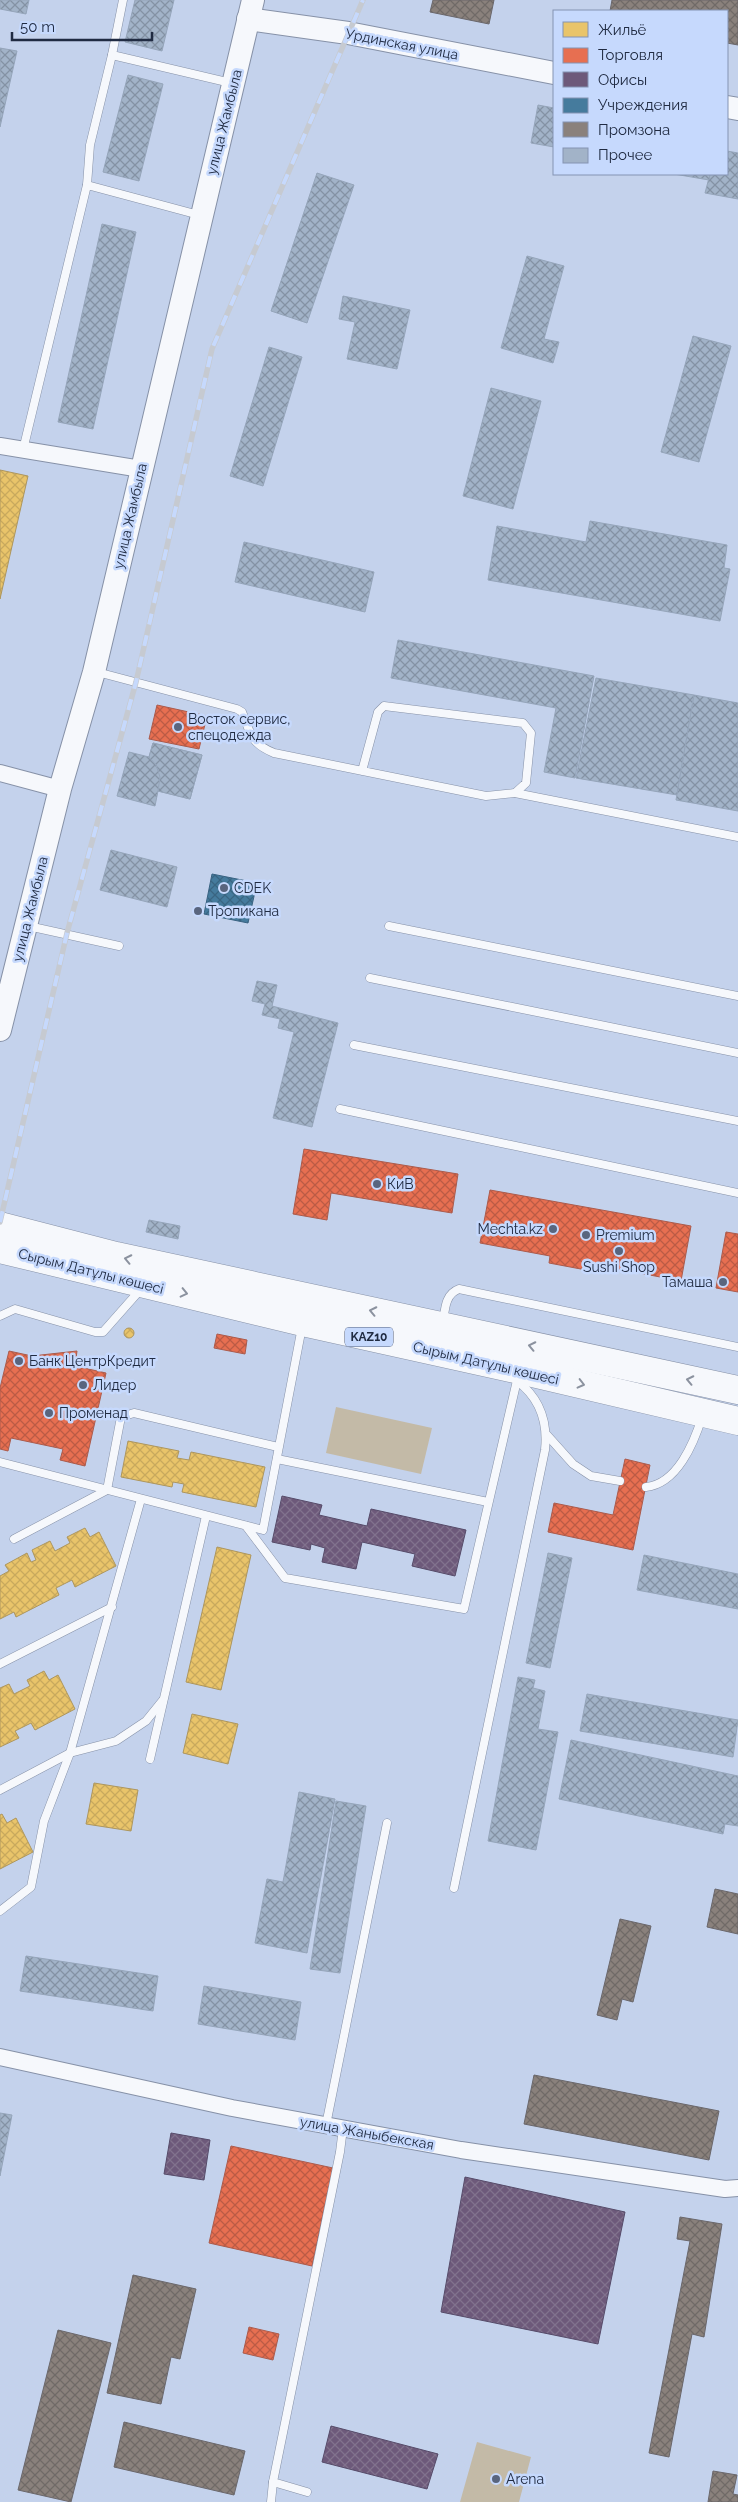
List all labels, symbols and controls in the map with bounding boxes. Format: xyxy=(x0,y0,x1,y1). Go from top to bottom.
scale bar xyxy=(12,10,152,42)
legend xyxy=(553,10,728,175)
text: 50 m xyxy=(20,18,55,36)
text: Жильё xyxy=(598,21,647,39)
street label: Урдинская улица xyxy=(344,25,460,63)
text: Торговля xyxy=(598,46,663,64)
street label: улица Жамбыла xyxy=(203,68,245,176)
text: Офисы xyxy=(598,71,647,89)
text: Учреждения xyxy=(598,96,688,114)
text: Промзона xyxy=(598,121,670,139)
text: Прочее xyxy=(598,146,652,164)
street label: улица Жамбыла xyxy=(110,462,150,570)
place label: Восток сервис, спецодежда xyxy=(188,711,290,743)
marker: Восток сервис, спецодежда xyxy=(172,721,184,733)
street label: улица Жамбыла xyxy=(9,855,51,963)
place label: CDEK xyxy=(234,880,271,896)
marker: CDEK xyxy=(218,882,230,894)
place label: Тропикана xyxy=(208,903,279,919)
marker: Тропикана xyxy=(192,905,204,917)
place label: КиВ xyxy=(387,1176,414,1192)
marker: КиВ xyxy=(371,1178,383,1190)
place label: Mechta.kz xyxy=(478,1221,543,1237)
marker: Mechta.kz xyxy=(547,1223,559,1235)
place label: Premium xyxy=(596,1227,655,1243)
marker: Premium xyxy=(580,1229,592,1241)
street label: Сырым Датұлы көшесі xyxy=(17,1245,165,1297)
marker: Sushi Shop xyxy=(613,1245,625,1257)
one-way arrow xyxy=(124,1254,133,1264)
place label: Sushi Shop xyxy=(583,1259,655,1275)
place label: Тамаша xyxy=(662,1274,713,1290)
marker: Тамаша xyxy=(717,1276,729,1288)
one-way arrow xyxy=(179,1287,188,1298)
one-way arrow xyxy=(368,1306,377,1317)
road number: KAZ10 xyxy=(345,1328,393,1346)
street label: Сырым Датұлы көшесі xyxy=(412,1338,560,1388)
one-way arrow xyxy=(527,1341,536,1351)
place label: Банк ЦентрКредит xyxy=(29,1353,156,1369)
marker: Банк ЦентрКредит xyxy=(13,1355,25,1367)
one-way arrow xyxy=(686,1375,695,1386)
place label: Лидер xyxy=(93,1377,137,1393)
one-way arrow xyxy=(576,1378,585,1389)
marker: Лидер xyxy=(77,1379,89,1391)
place label: Променад xyxy=(59,1405,128,1421)
marker: Променад xyxy=(43,1407,55,1419)
street label: улица Жаныбекская xyxy=(299,2113,435,2153)
place label: Arena xyxy=(506,2471,544,2487)
marker: Arena xyxy=(490,2473,502,2485)

